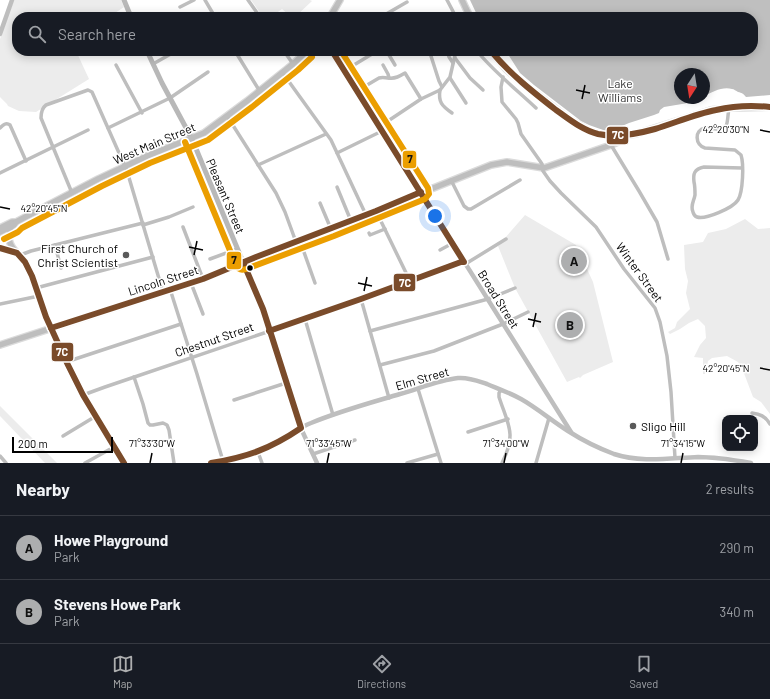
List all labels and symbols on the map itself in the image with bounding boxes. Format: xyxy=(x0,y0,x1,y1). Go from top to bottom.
north arrow xyxy=(674,68,710,104)
park label: Lake Williams xyxy=(598,76,642,104)
street label: West Main Street xyxy=(111,119,197,167)
text: 42°20'30"N xyxy=(702,123,750,135)
line badge: 7C xyxy=(606,126,629,145)
text: 7C xyxy=(612,128,624,141)
line badge: 7 xyxy=(402,150,417,169)
text: 7 xyxy=(407,152,413,165)
street label: Pleasant Street xyxy=(204,156,248,236)
text: 42°20'45"N xyxy=(21,202,67,214)
your location xyxy=(425,206,445,226)
street label: Winter Street xyxy=(614,239,666,305)
place label: First Church of Christ Scientist xyxy=(38,241,118,269)
pin: A xyxy=(561,246,587,276)
marker: First Church of Christ Scientist xyxy=(121,250,131,260)
line badge: 7 xyxy=(226,251,242,270)
text: 7 xyxy=(231,253,237,266)
street label: Lincoln Street xyxy=(126,262,200,298)
unlabelled marker xyxy=(245,263,255,273)
street label: Broad Street xyxy=(476,267,522,331)
line badge: 7C xyxy=(393,273,416,292)
text: 7C xyxy=(399,276,411,289)
pin: B xyxy=(557,310,583,340)
street label: Chestnut Street xyxy=(173,319,255,359)
line badge: 7C xyxy=(51,342,74,362)
text: 7C xyxy=(56,345,68,358)
text: 42°20'45"N xyxy=(703,362,749,374)
street label: Elm Street xyxy=(394,364,450,392)
place label: Sligo Hill xyxy=(641,419,686,433)
marker: Sligo Hill xyxy=(628,421,638,431)
scale bar xyxy=(12,435,113,454)
text: 71°33'30"W xyxy=(129,437,175,449)
text: 71°33'45"W xyxy=(306,437,352,449)
text: 71°34'00"W xyxy=(483,437,530,449)
text: 71°34'15"W xyxy=(661,437,705,449)

